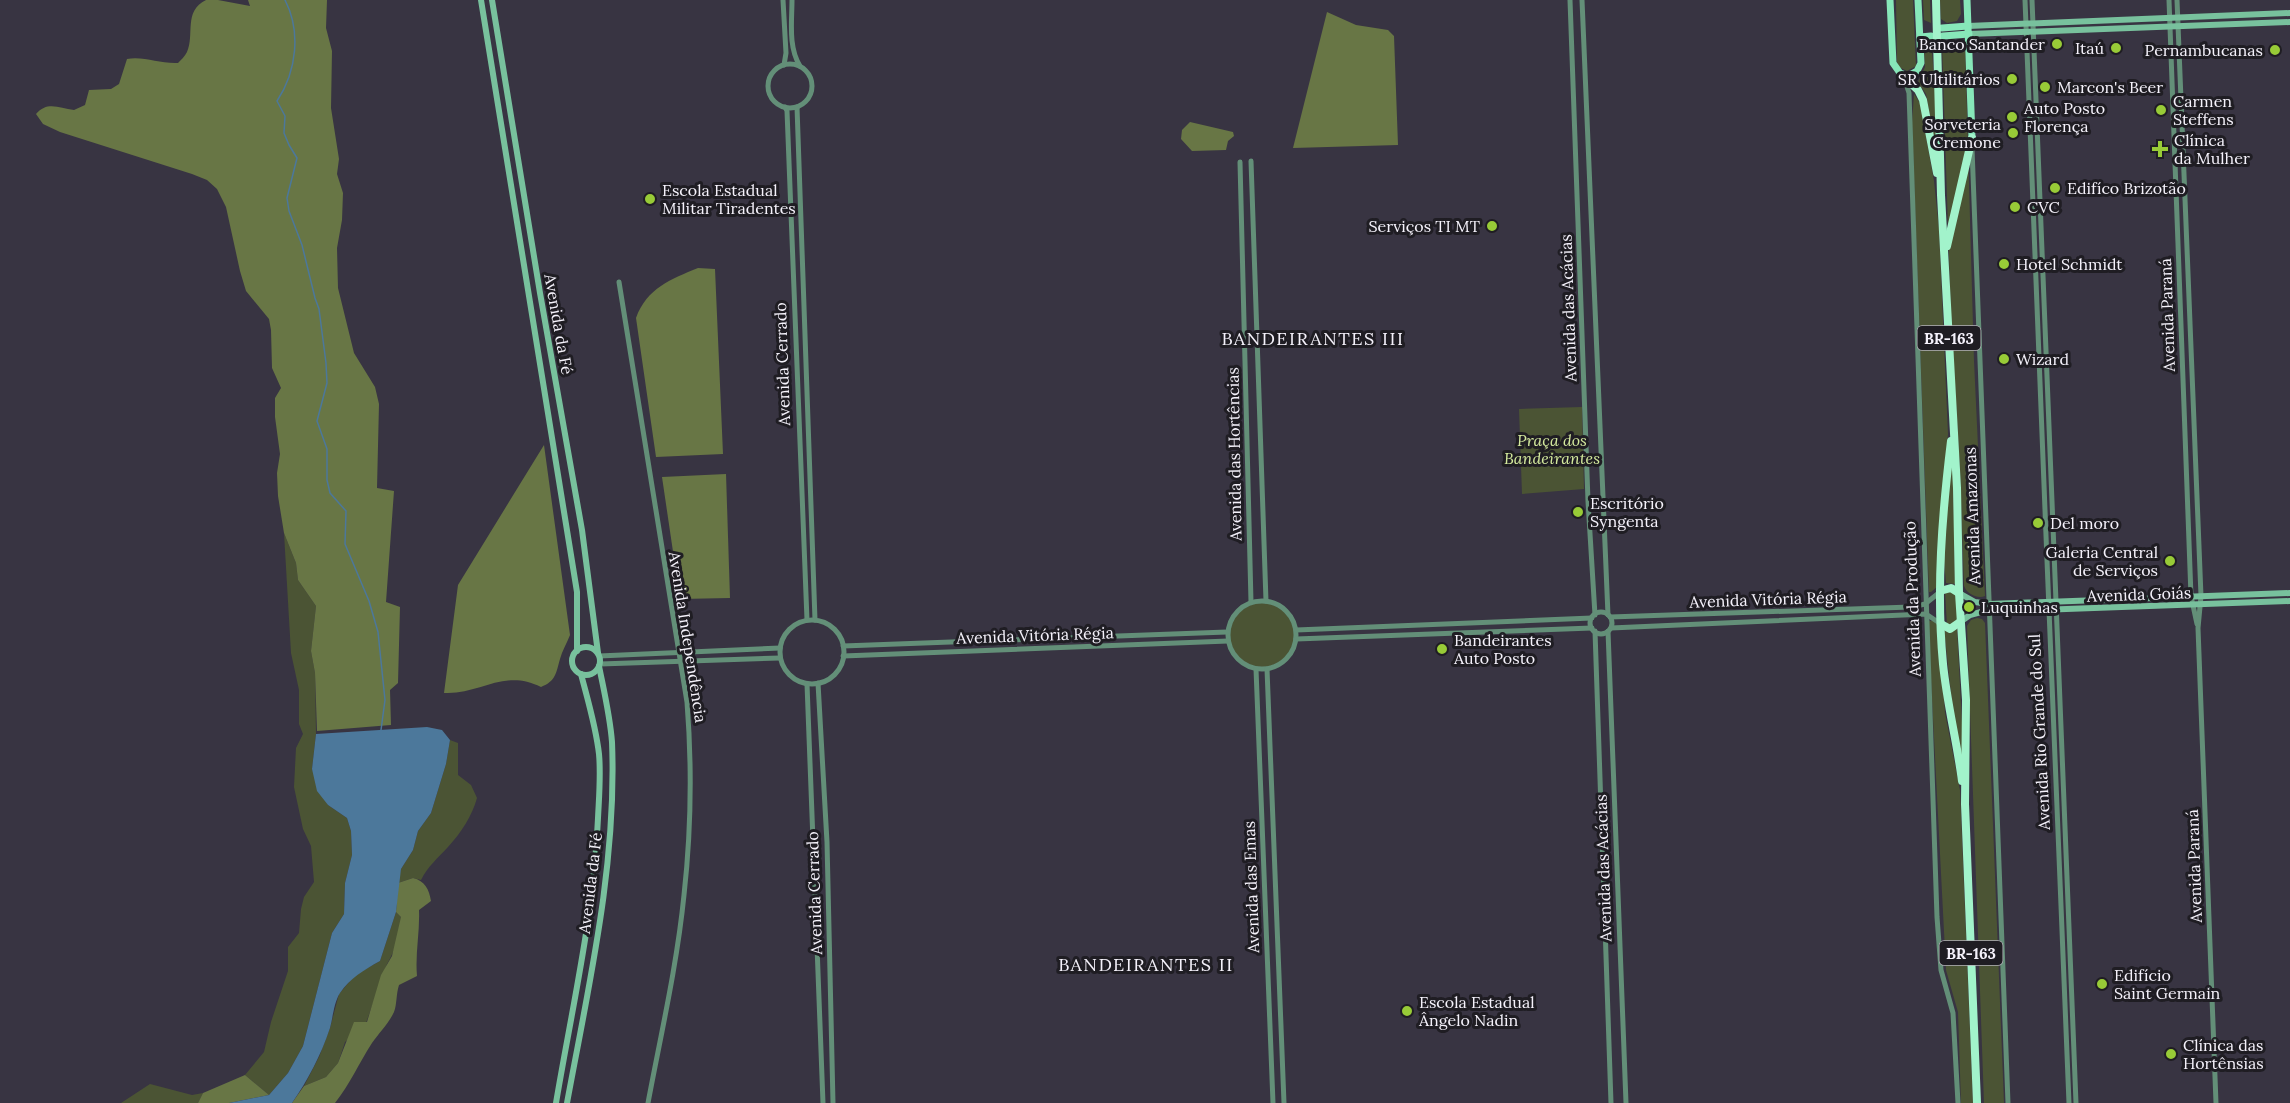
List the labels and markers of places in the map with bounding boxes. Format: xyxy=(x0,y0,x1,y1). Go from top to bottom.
place label: Banco Santander xyxy=(1919,34,2045,54)
marker: Banco Santander xyxy=(2050,37,2064,51)
place label: Itaú xyxy=(2075,38,2104,58)
place label: Pernambucanas xyxy=(2145,40,2263,60)
marker: Itaú xyxy=(2109,41,2123,55)
marker: Pernambucanas xyxy=(2268,43,2282,57)
place label: SR Ultilitários xyxy=(1898,69,2000,89)
marker: SR Ultilitários xyxy=(2005,72,2019,86)
place label: Marcon's Beer xyxy=(2057,77,2163,97)
marker: Marcon's Beer xyxy=(2038,80,2052,94)
place label: Carmen Steffens xyxy=(2173,91,2234,129)
place label: Auto Posto Florença xyxy=(2023,98,2105,136)
marker: Carmen Steffens xyxy=(2154,103,2168,117)
marker: Auto Posto Florença xyxy=(2005,110,2019,124)
place label: Sorveteria Cremone xyxy=(1924,114,2001,152)
marker: Sorveteria Cremone xyxy=(2006,126,2020,140)
place label: Clínica da Mulher xyxy=(2174,130,2250,168)
marker: Clínica da Mulher xyxy=(2151,140,2169,158)
place label: Edifíco Brizotão xyxy=(2067,178,2186,198)
place label: Escola Estadual Militar Tiradentes xyxy=(662,180,796,218)
marker: Edifíco Brizotão xyxy=(2048,181,2062,195)
marker: Escola Estadual Militar Tiradentes xyxy=(643,192,657,206)
place label: CVC xyxy=(2027,197,2060,217)
marker: CVC xyxy=(2008,200,2022,214)
place label: Serviços TI MT xyxy=(1368,216,1480,236)
marker: Serviços TI MT xyxy=(1485,219,1499,233)
place label: Hotel Schmidt xyxy=(2016,254,2123,274)
marker: Hotel Schmidt xyxy=(1997,257,2011,271)
place label: Wizard xyxy=(2016,349,2069,369)
marker: Wizard xyxy=(1997,352,2011,366)
place label: Escritório Syngenta xyxy=(1590,493,1664,531)
marker: Escritório Syngenta xyxy=(1571,505,1585,519)
place label: Del moro xyxy=(2050,513,2119,533)
marker: Del moro xyxy=(2031,516,2045,530)
place label: Galeria Central de Serviços xyxy=(2046,542,2158,580)
marker: Galeria Central de Serviços xyxy=(2163,554,2177,568)
place label: Luquinhas xyxy=(1981,597,2058,617)
marker: Luquinhas xyxy=(1962,600,1976,614)
place label: Bandeirantes Auto Posto xyxy=(1453,630,1552,668)
marker: Bandeirantes Auto Posto xyxy=(1435,642,1449,656)
place label: Edifício Saint Germain xyxy=(2114,965,2221,1003)
marker: Edifício Saint Germain xyxy=(2095,977,2109,991)
place label: Escola Estadual Ângelo Nadin xyxy=(1418,992,1535,1030)
marker: Escola Estadual Ângelo Nadin xyxy=(1400,1004,1414,1018)
place label: Clínica das Hortênsias xyxy=(2183,1035,2264,1073)
marker: Clínica das Hortênsias xyxy=(2164,1047,2178,1061)

